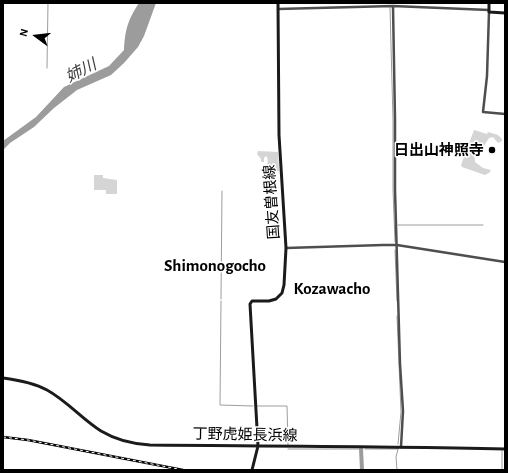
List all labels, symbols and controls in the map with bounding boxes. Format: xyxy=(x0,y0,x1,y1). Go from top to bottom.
north arrow xyxy=(16,16,56,56)
text: N xyxy=(18,28,30,38)
water label: 姉川 xyxy=(62,55,100,87)
place label: 日出山神照寺 xyxy=(394,141,484,159)
marker: 日出山神照寺 xyxy=(487,145,497,155)
street label: 国友曽根線 xyxy=(260,164,284,240)
district label: Shimonogocho xyxy=(164,256,266,276)
district label: Kozawacho xyxy=(294,279,370,299)
street label: 丁野虎姫長浜線 xyxy=(192,425,298,445)

